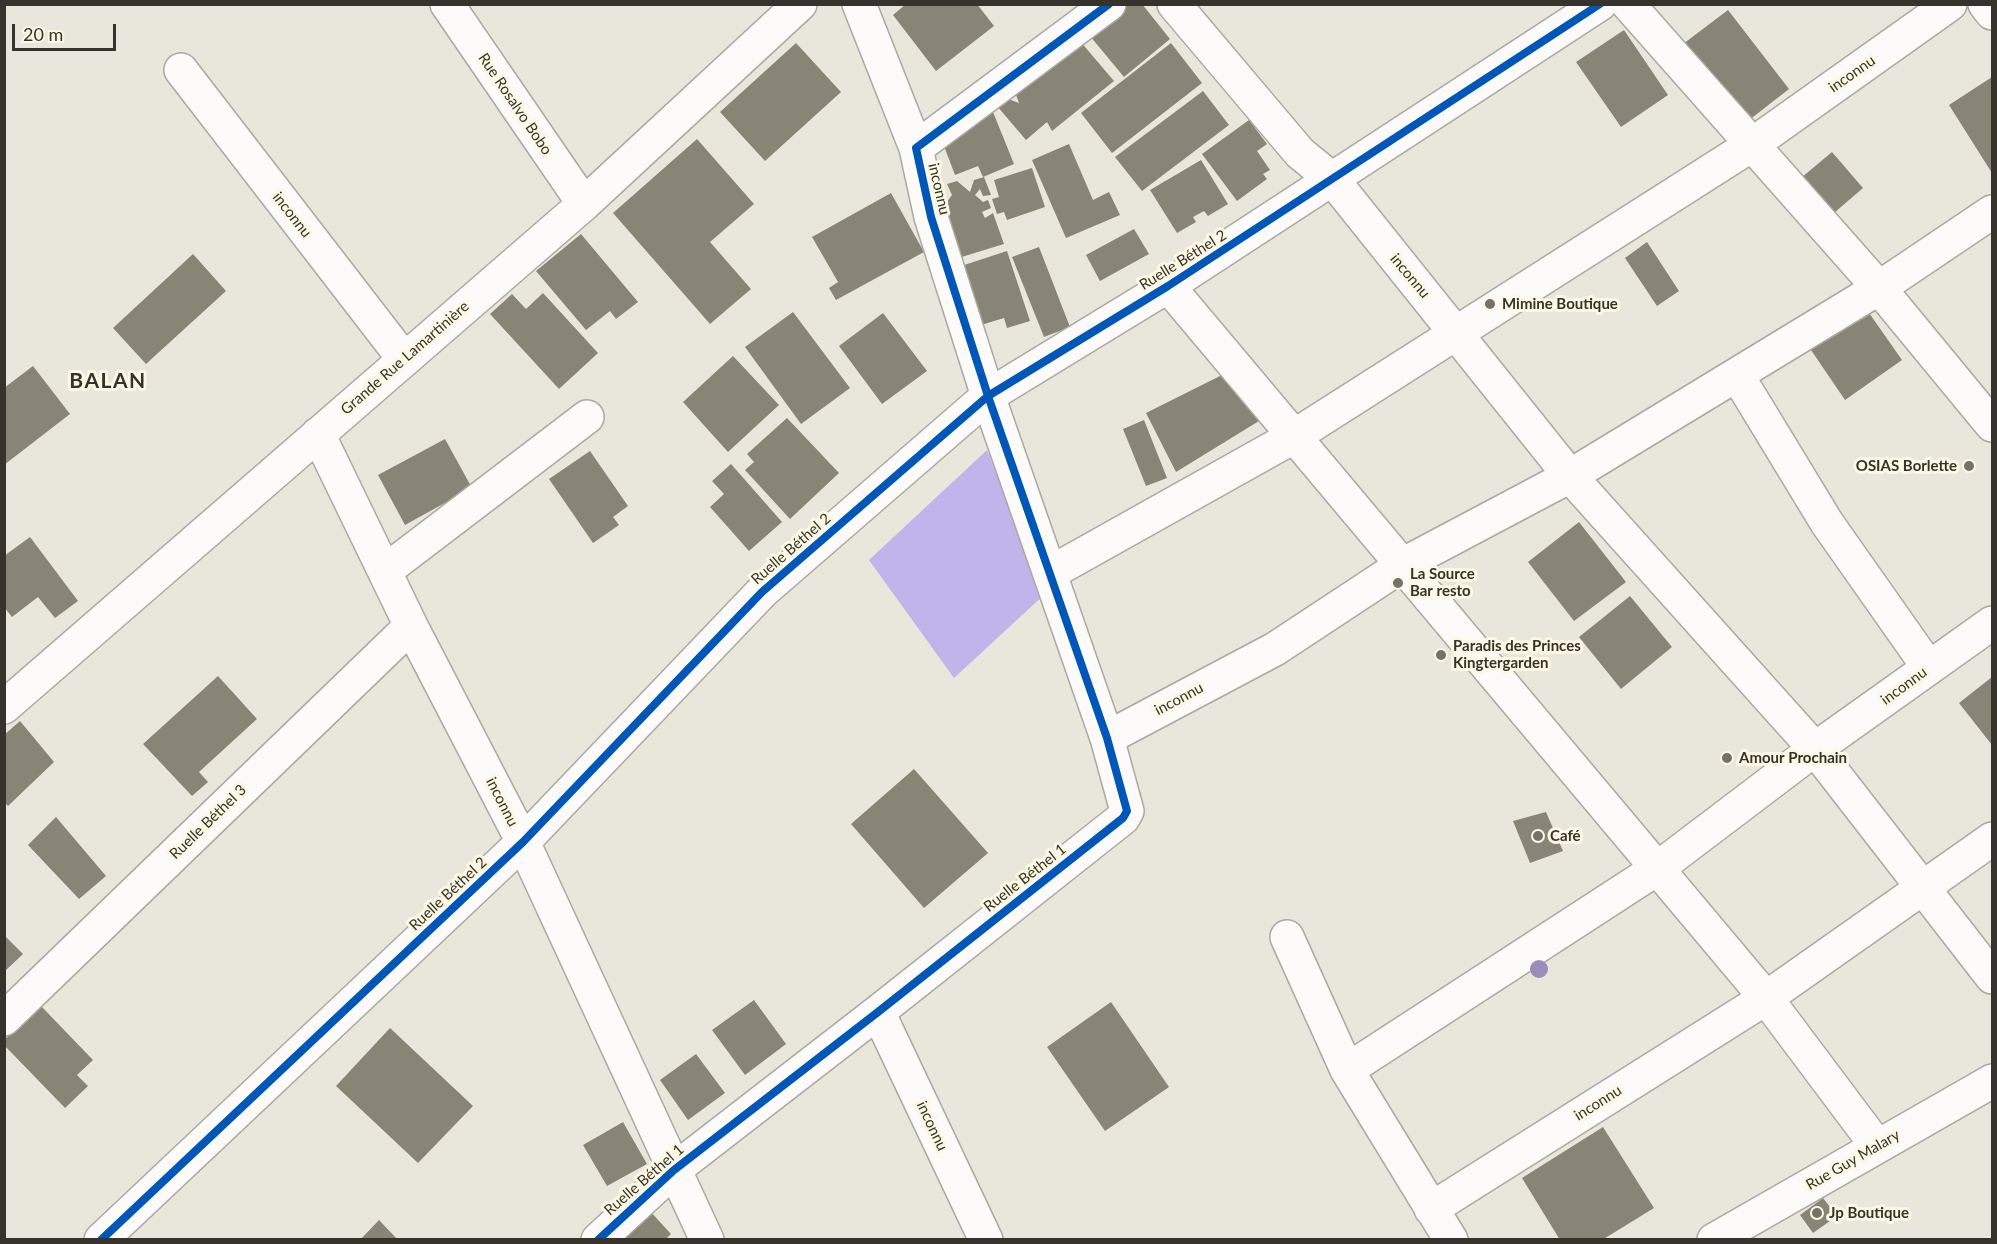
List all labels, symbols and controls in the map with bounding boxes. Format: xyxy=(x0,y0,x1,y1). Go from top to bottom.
scale bar xyxy=(15,12,118,50)
text: 20 m xyxy=(23,23,63,45)
street label: Rue Rosalvo Bobo xyxy=(474,50,556,158)
street label: inconnu xyxy=(1825,52,1879,96)
street label: inconnu xyxy=(924,161,954,217)
street label: inconnu xyxy=(269,189,315,241)
street label: Ruelle Béthel 2 xyxy=(1136,226,1230,294)
street label: inconnu xyxy=(1386,250,1434,302)
place label: Mimine Boutique xyxy=(1502,295,1618,313)
street label: Grande Rue Lamartinière xyxy=(337,297,473,419)
marker: Mimine Boutique xyxy=(1483,297,1497,311)
district label: BALAN xyxy=(69,368,147,394)
place label: OSIAS Borlette xyxy=(1856,457,1957,475)
marker: OSIAS Borlette xyxy=(1962,459,1976,473)
street label: Ruelle Béthel 2 xyxy=(748,510,834,588)
place label: La Source Bar resto xyxy=(1410,565,1475,600)
marker: La Source Bar resto xyxy=(1391,576,1405,590)
place label: Paradis des Princes Kingtergarden xyxy=(1453,637,1581,672)
marker: Paradis des Princes Kingtergarden xyxy=(1434,648,1448,662)
street label: inconnu xyxy=(1877,663,1931,709)
street label: inconnu xyxy=(1152,679,1206,719)
place label: Amour Prochain xyxy=(1739,749,1847,767)
marker: Amour Prochain xyxy=(1720,751,1734,765)
street label: inconnu xyxy=(482,774,522,830)
street label: Ruelle Béthel 3 xyxy=(166,781,250,863)
place label: Café xyxy=(1550,827,1581,845)
marker: Café xyxy=(1531,829,1545,843)
street label: Ruelle Béthel 1 xyxy=(980,840,1070,916)
street label: Ruelle Béthel 2 xyxy=(406,854,490,934)
street label: inconnu xyxy=(1571,1081,1625,1125)
street label: inconnu xyxy=(913,1098,951,1154)
street label: Rue Guy Malary xyxy=(1803,1126,1903,1194)
street label: Ruelle Béthel 1 xyxy=(601,1141,687,1219)
place label: Jp Boutique xyxy=(1829,1204,1909,1222)
marker: Jp Boutique xyxy=(1810,1206,1824,1220)

